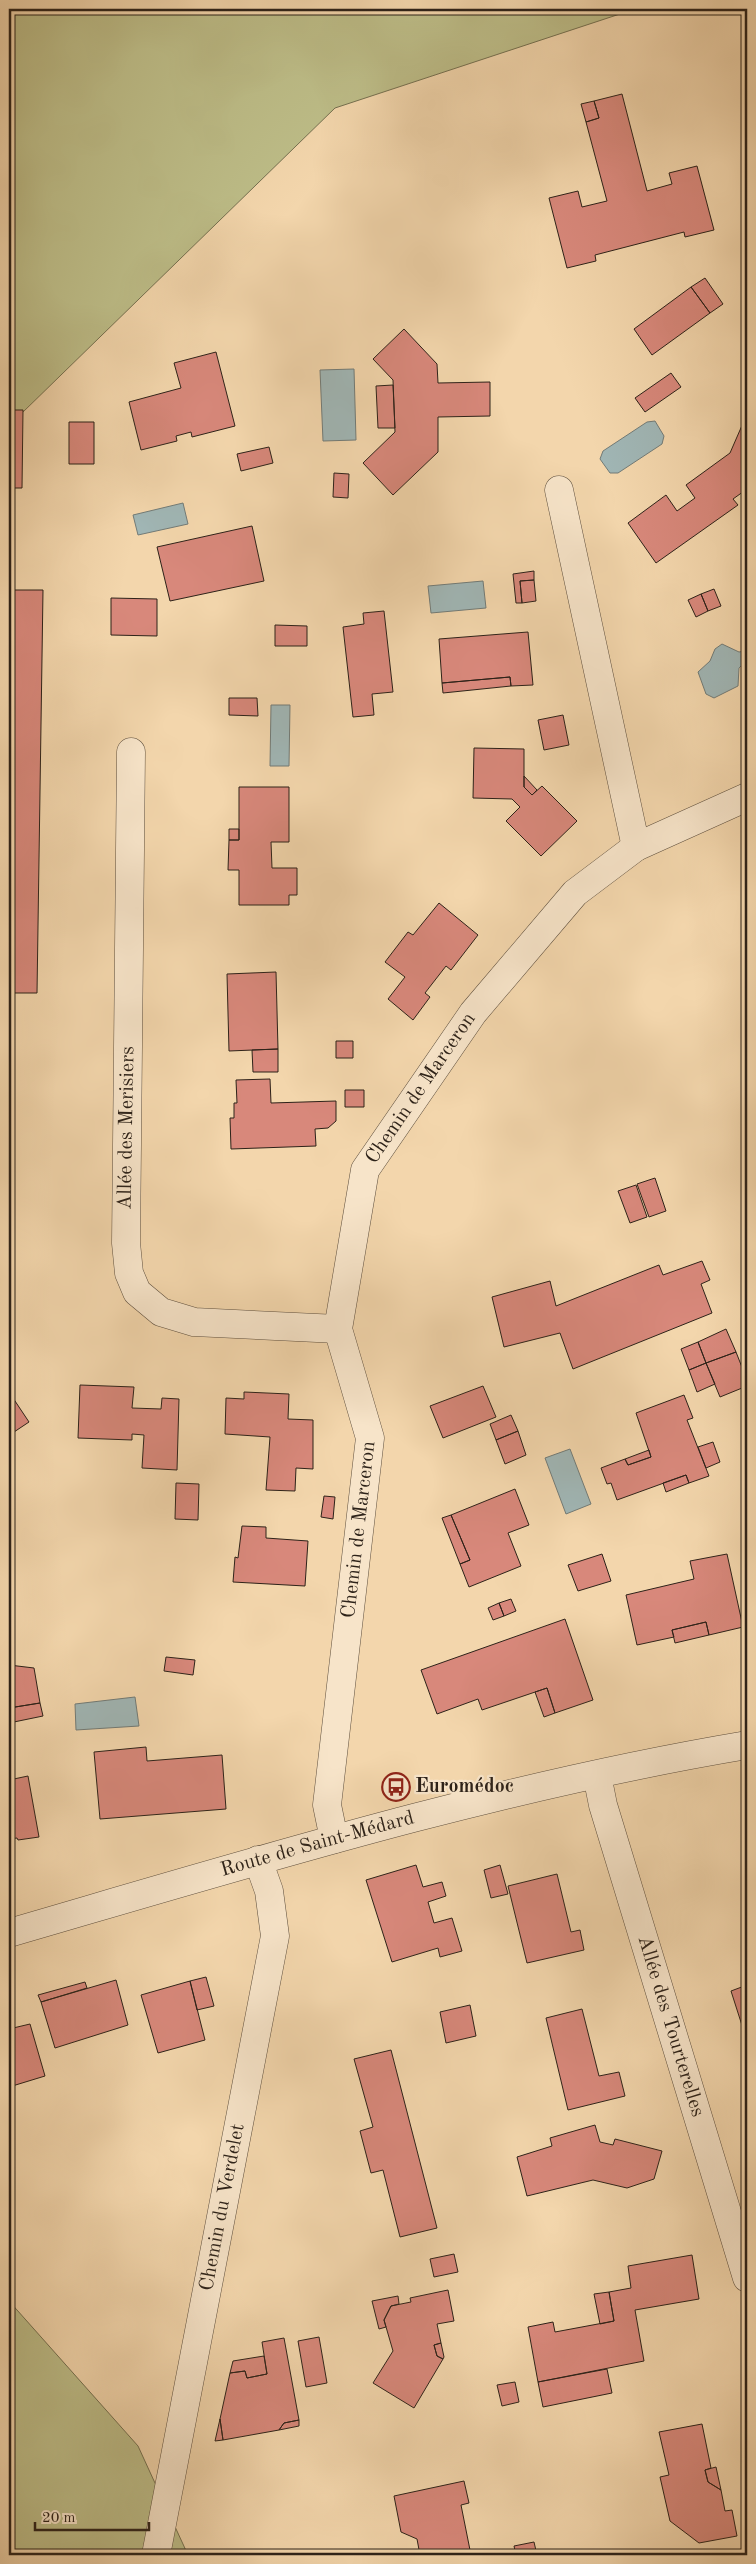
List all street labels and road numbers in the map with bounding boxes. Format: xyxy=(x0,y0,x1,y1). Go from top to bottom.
street label: Chemin de Marceron xyxy=(362,1009,480,1168)
street label: Allée des Merisiers xyxy=(116,1046,138,1210)
street label: Chemin de Marceron xyxy=(339,1440,380,1619)
street label: Route de Saint-Médard xyxy=(218,1808,416,1881)
street label: Allée des Tourterelles xyxy=(633,1933,707,2119)
street label: Chemin du Verdelet xyxy=(197,2122,249,2293)

